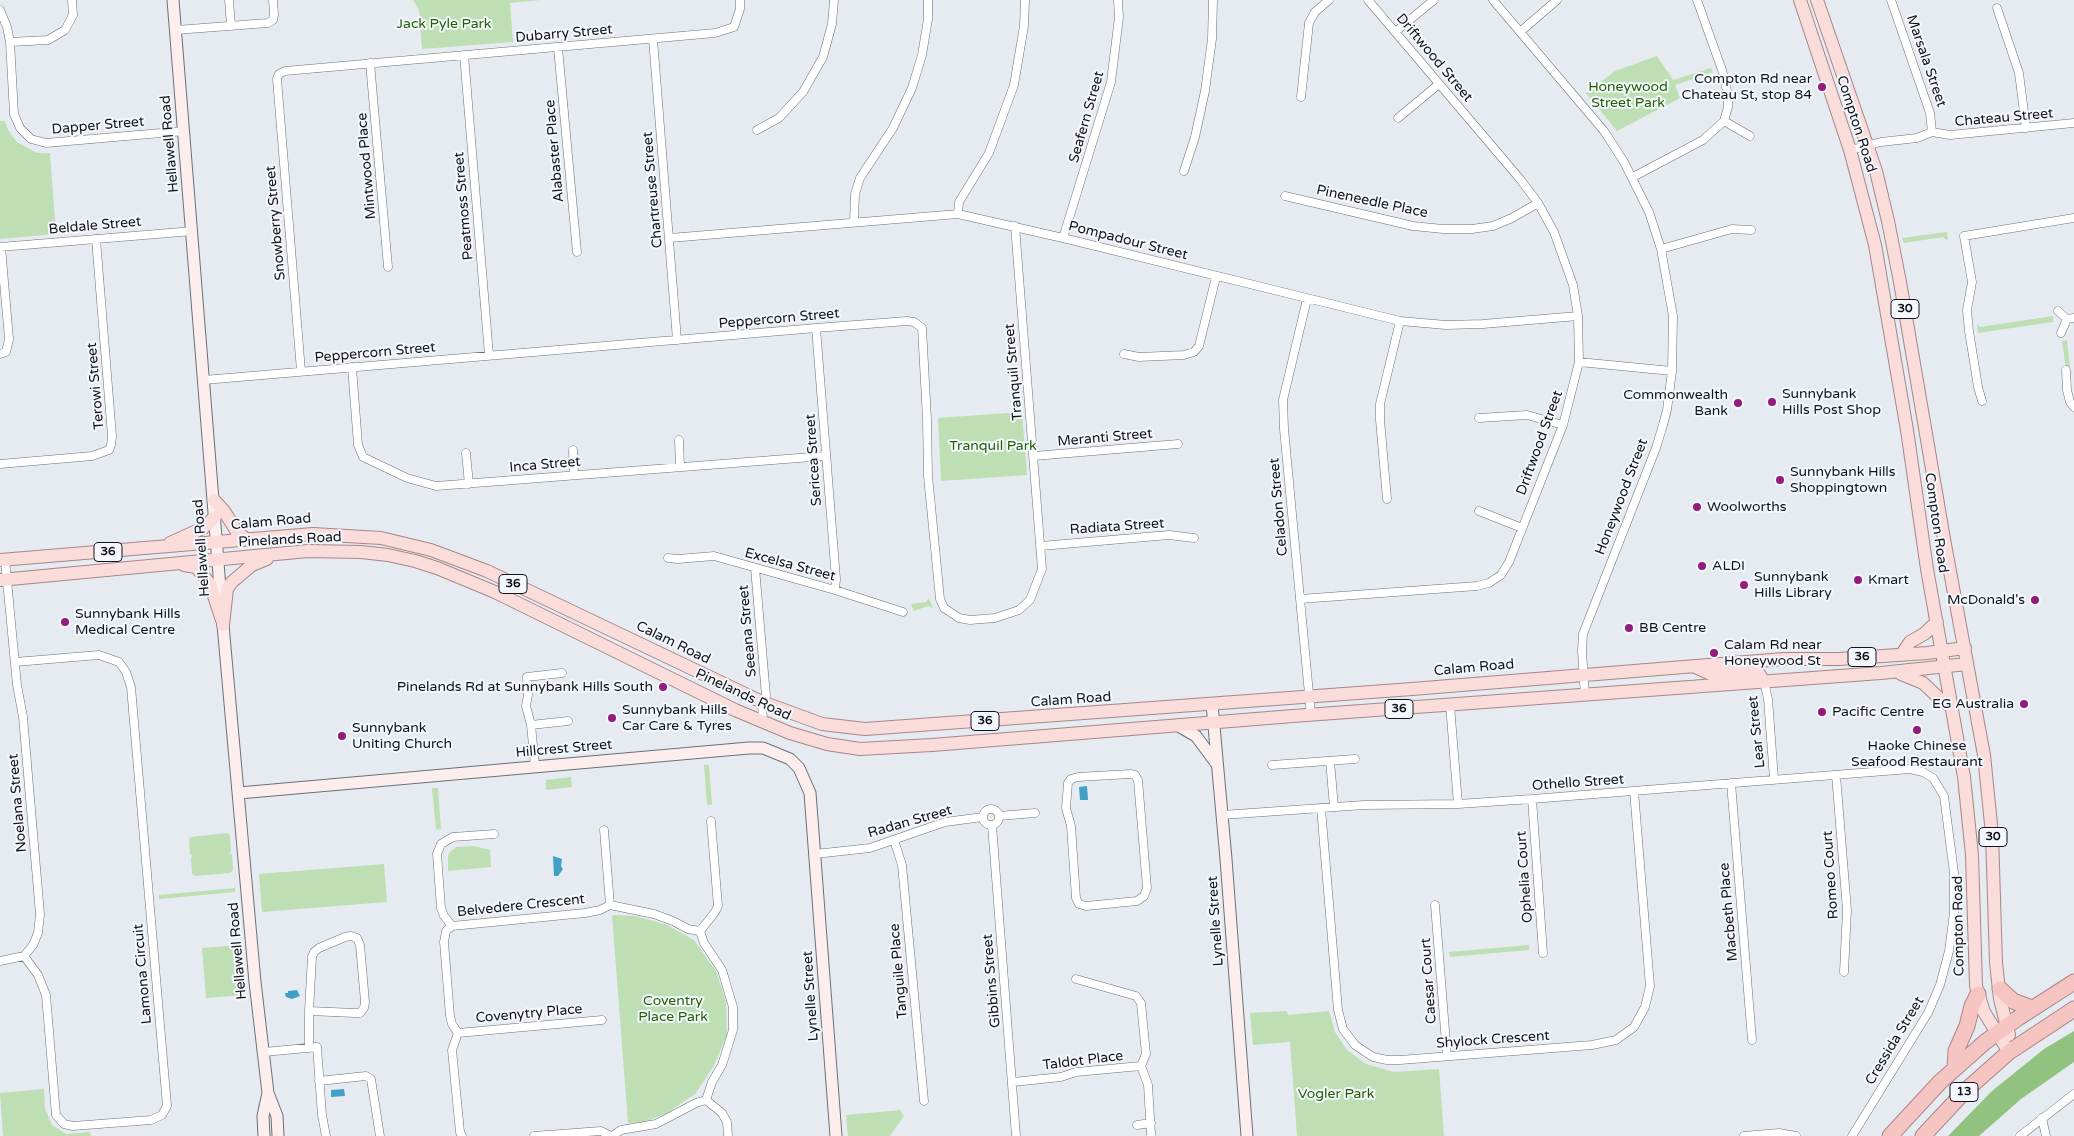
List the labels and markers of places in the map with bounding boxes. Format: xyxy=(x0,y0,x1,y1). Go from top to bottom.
place label: Compton Rd near Chateau St, stop 84 xyxy=(1681,71,1812,104)
marker: Compton Rd near Chateau St, stop 84 xyxy=(1816,81,1828,93)
place label: Sunnybank Hills Post Shop xyxy=(1782,386,1881,418)
place label: Commonwealth Bank xyxy=(1623,387,1728,420)
marker: Sunnybank Hills Post Shop xyxy=(1766,396,1778,408)
marker: Commonwealth Bank xyxy=(1732,397,1744,409)
place label: Sunnybank Hills Shoppingtown xyxy=(1790,464,1896,497)
marker: Sunnybank Hills Shoppingtown xyxy=(1774,474,1786,486)
place label: Woolworths xyxy=(1707,499,1786,515)
marker: Woolworths xyxy=(1691,501,1703,513)
place label: ALDI xyxy=(1712,558,1745,574)
marker: ALDI xyxy=(1696,560,1708,572)
place label: Sunnybank Hills Library xyxy=(1754,569,1832,602)
place label: Kmart xyxy=(1868,572,1909,588)
marker: Kmart xyxy=(1852,574,1864,586)
marker: Sunnybank Hills Library xyxy=(1738,579,1750,591)
place label: McDonald's xyxy=(1947,592,2025,608)
marker: McDonald's xyxy=(2029,594,2041,606)
place label: Sunnybank Hills Medical Centre xyxy=(75,606,181,638)
marker: Sunnybank Hills Medical Centre xyxy=(59,616,71,628)
place label: BB Centre xyxy=(1639,620,1706,636)
marker: BB Centre xyxy=(1623,622,1635,634)
place label: Calam Rd near Honeywood St xyxy=(1724,637,1822,670)
marker: Calam Rd near Honeywood St xyxy=(1708,647,1720,659)
place label: Pinelands Rd at Sunnybank Hills South xyxy=(397,679,653,695)
marker: Pinelands Rd at Sunnybank Hills South xyxy=(657,681,669,693)
place label: EG Australia xyxy=(1932,696,2014,712)
marker: EG Australia xyxy=(2018,698,2030,710)
place label: Sunnybank Hills Car Care & Tyres xyxy=(622,702,732,734)
place label: Pacific Centre xyxy=(1832,704,1924,720)
marker: Pacific Centre xyxy=(1816,706,1828,718)
marker: Sunnybank Hills Car Care & Tyres xyxy=(606,712,618,724)
place label: Sunnybank Uniting Church xyxy=(352,720,452,752)
marker: Haoke Chinese Seafood Restaurant xyxy=(1911,724,1923,736)
marker: Sunnybank Uniting Church xyxy=(336,730,348,742)
place label: Haoke Chinese Seafood Restaurant xyxy=(1851,738,1983,770)

